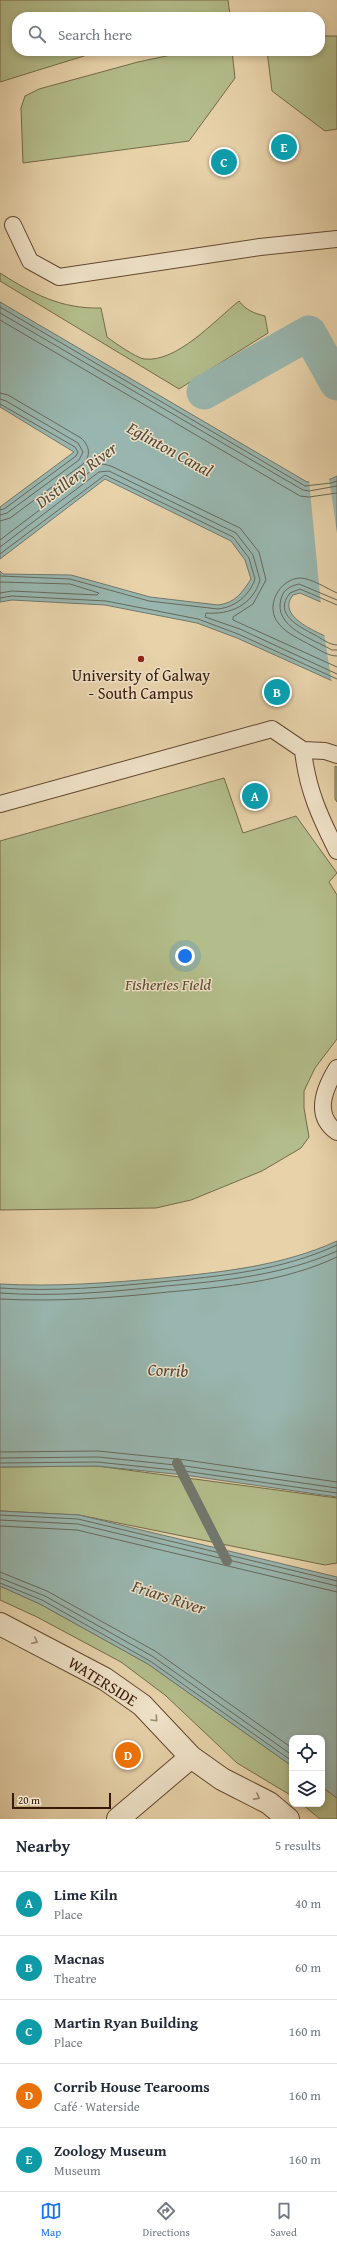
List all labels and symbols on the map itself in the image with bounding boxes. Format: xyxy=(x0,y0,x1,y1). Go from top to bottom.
pin: E xyxy=(271,132,297,162)
pin: C xyxy=(211,147,237,177)
water label: Eglinton Canal xyxy=(122,414,218,482)
water label: Distillery River xyxy=(29,435,122,514)
marker: University of Galway - South Campus xyxy=(136,654,146,664)
place label: University of Galway - South Campus xyxy=(72,663,210,705)
pin: B xyxy=(264,677,290,707)
pin: A xyxy=(242,781,268,811)
your location xyxy=(175,946,195,966)
park label: Fisheries Field xyxy=(124,972,211,996)
water label: Corrib xyxy=(147,1356,189,1383)
water label: Friars River xyxy=(128,1573,210,1620)
one-way arrow xyxy=(31,1637,38,1644)
street label: WATERSIDE xyxy=(64,1650,142,1712)
one-way arrow xyxy=(151,1714,158,1722)
pin: D xyxy=(115,1740,141,1770)
scale bar xyxy=(12,1791,111,1810)
one-way arrow xyxy=(253,1793,261,1800)

